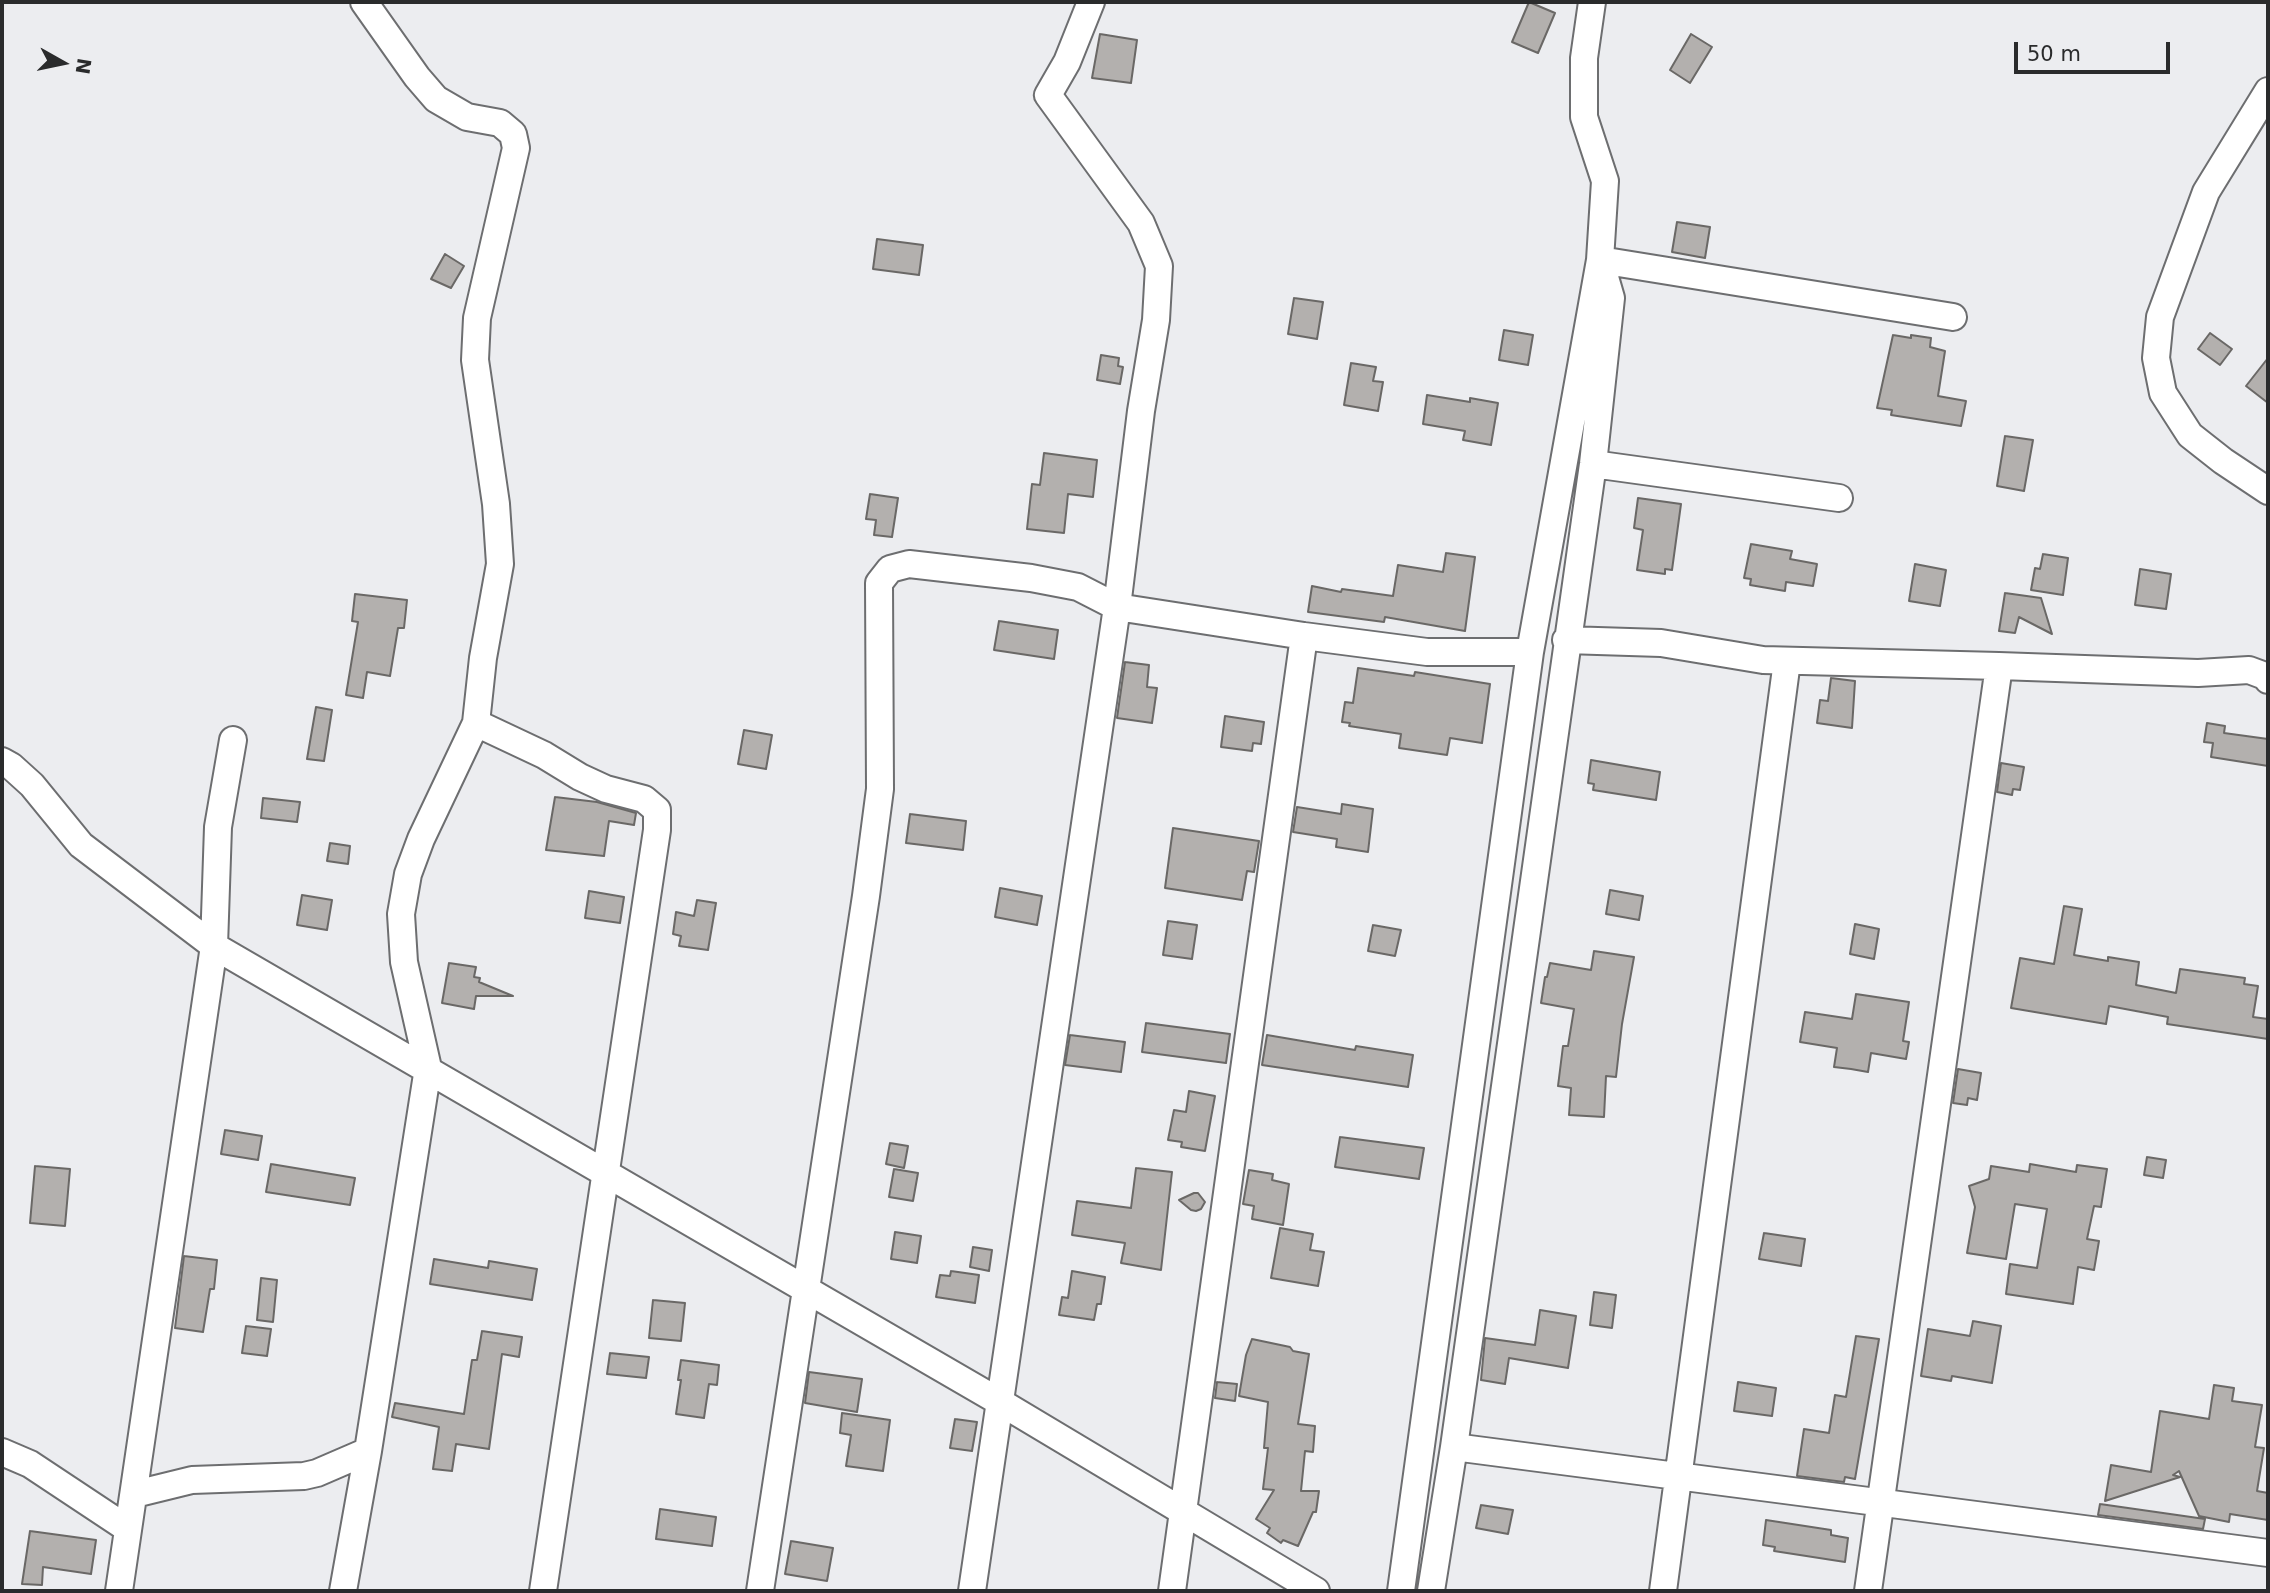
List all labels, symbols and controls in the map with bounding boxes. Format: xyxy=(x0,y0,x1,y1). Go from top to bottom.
north arrow xyxy=(28,28,98,98)
scale bar xyxy=(2018,28,2174,72)
text: 50 m xyxy=(2027,42,2081,66)
text: N xyxy=(72,57,96,76)

